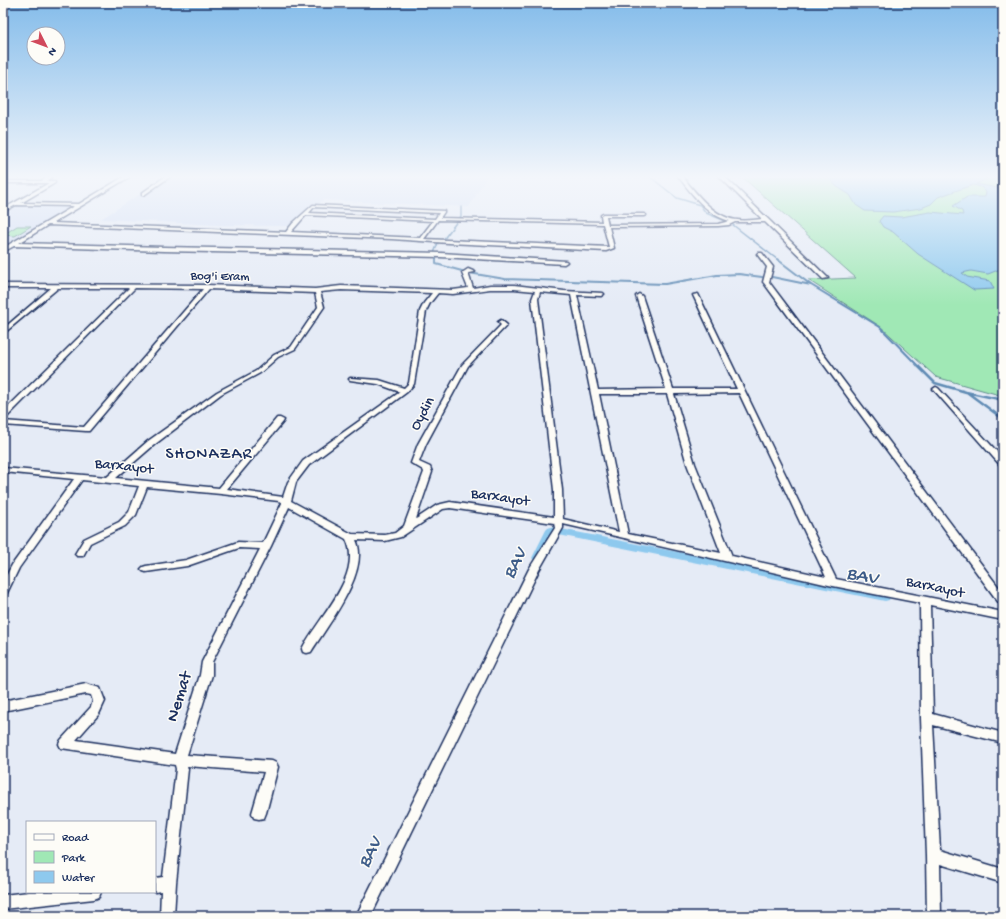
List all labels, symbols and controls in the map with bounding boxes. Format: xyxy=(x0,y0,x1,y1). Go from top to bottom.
north arrow xyxy=(26,26,66,66)
text: N xyxy=(45,45,59,58)
street label: Bog'i Eram xyxy=(189,269,250,285)
street label: Oydin xyxy=(407,394,439,434)
district label: SHONAZAR xyxy=(166,445,253,465)
street label: Barxayot xyxy=(93,455,156,479)
street label: Barxayot xyxy=(469,485,532,511)
water label: BAV xyxy=(499,543,534,583)
water label: BAV xyxy=(844,563,881,592)
street label: Barxayot xyxy=(903,573,967,603)
street label: Nemat xyxy=(162,668,198,725)
legend xyxy=(26,821,156,893)
text: Road xyxy=(62,832,89,846)
water label: BAV xyxy=(354,832,389,872)
text: Park xyxy=(61,852,87,866)
text: Water xyxy=(62,872,96,886)

